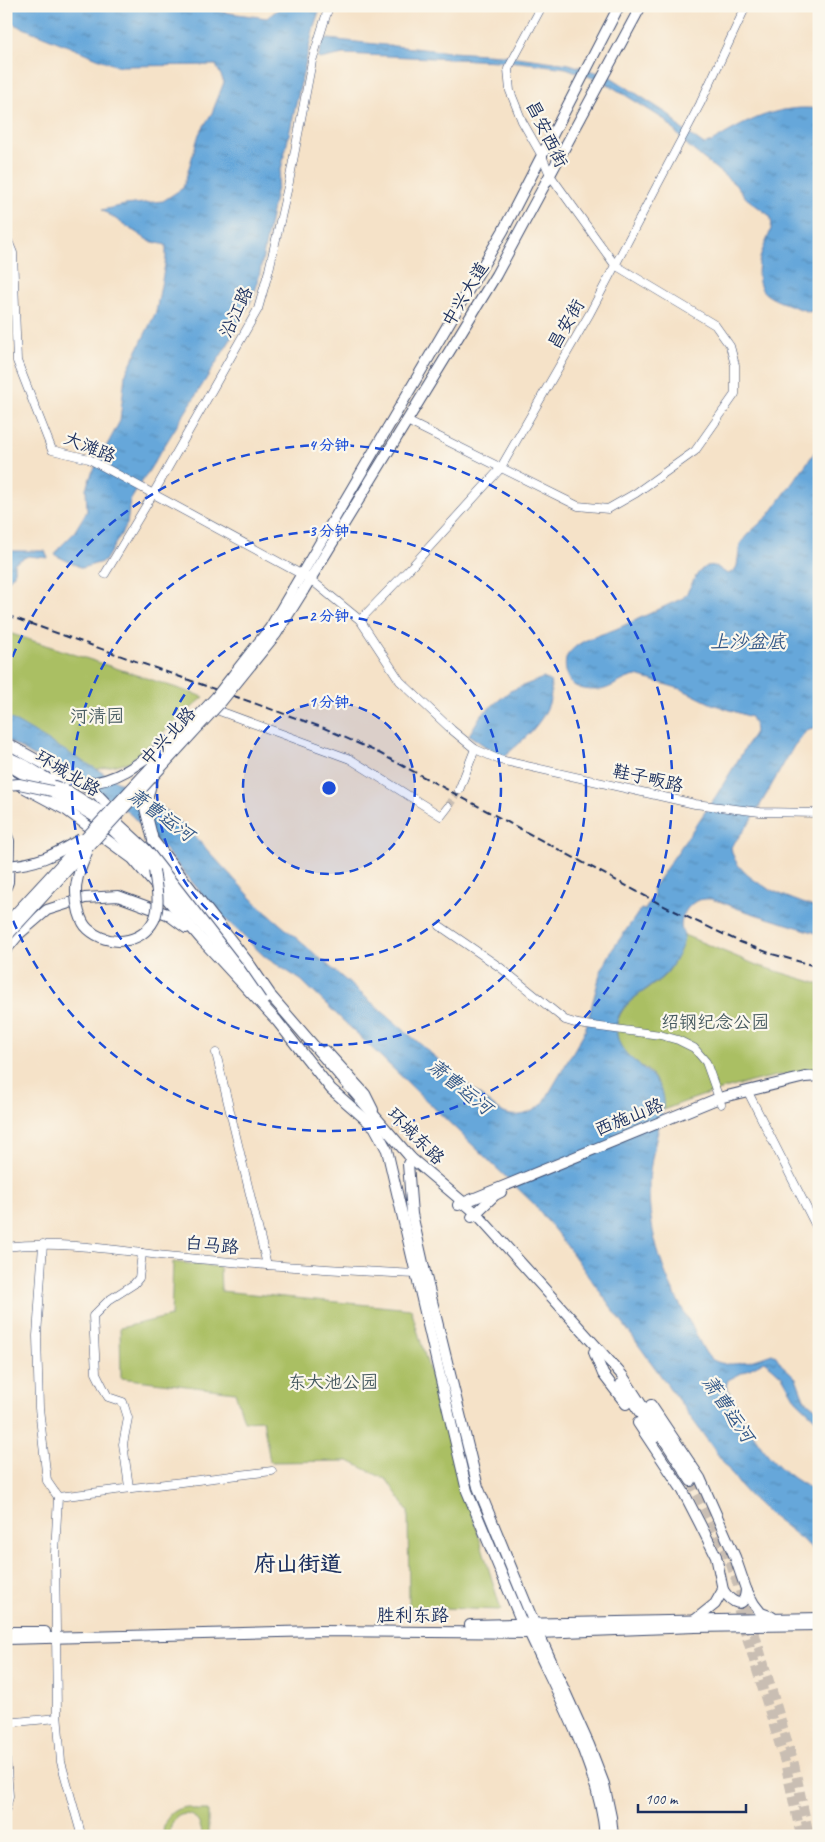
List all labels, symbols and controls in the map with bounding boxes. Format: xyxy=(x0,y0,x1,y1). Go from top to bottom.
street label: 昌安西街 xyxy=(521,97,573,171)
street label: 中兴大道 xyxy=(437,257,493,331)
street label: 沿江路 xyxy=(215,283,257,341)
street label: 昌安街 xyxy=(543,295,589,353)
street label: 大滩路 xyxy=(61,427,119,467)
text: 4 分钟 xyxy=(309,436,349,455)
text: 3 分钟 xyxy=(309,522,349,541)
text: 2 分钟 xyxy=(309,607,349,626)
water label: 上沙盆底 xyxy=(710,630,787,654)
text: 1 分钟 xyxy=(309,693,349,712)
street label: 中兴北路 xyxy=(136,702,200,770)
park label: 河清园 xyxy=(70,705,124,727)
street label: 环城北路 xyxy=(31,745,105,801)
street label: 鞋子畈路 xyxy=(610,759,686,797)
centre of rings xyxy=(320,779,338,797)
water label: 萧曹运河 xyxy=(123,783,201,849)
park label: 绍钢纪念公园 xyxy=(661,1011,769,1033)
water label: 萧曹运河 xyxy=(423,1054,499,1122)
street label: 西施山路 xyxy=(592,1093,666,1141)
street label: 环城东路 xyxy=(383,1103,449,1169)
street label: 白马路 xyxy=(184,1232,240,1258)
park label: 东大池公园 xyxy=(288,1371,378,1393)
water label: 萧曹运河 xyxy=(697,1371,761,1450)
district label: 府山街道 xyxy=(254,1550,342,1578)
street label: 胜利东路 xyxy=(377,1604,449,1626)
scale bar xyxy=(638,1782,745,1814)
text: 100 m xyxy=(645,1790,679,1809)

